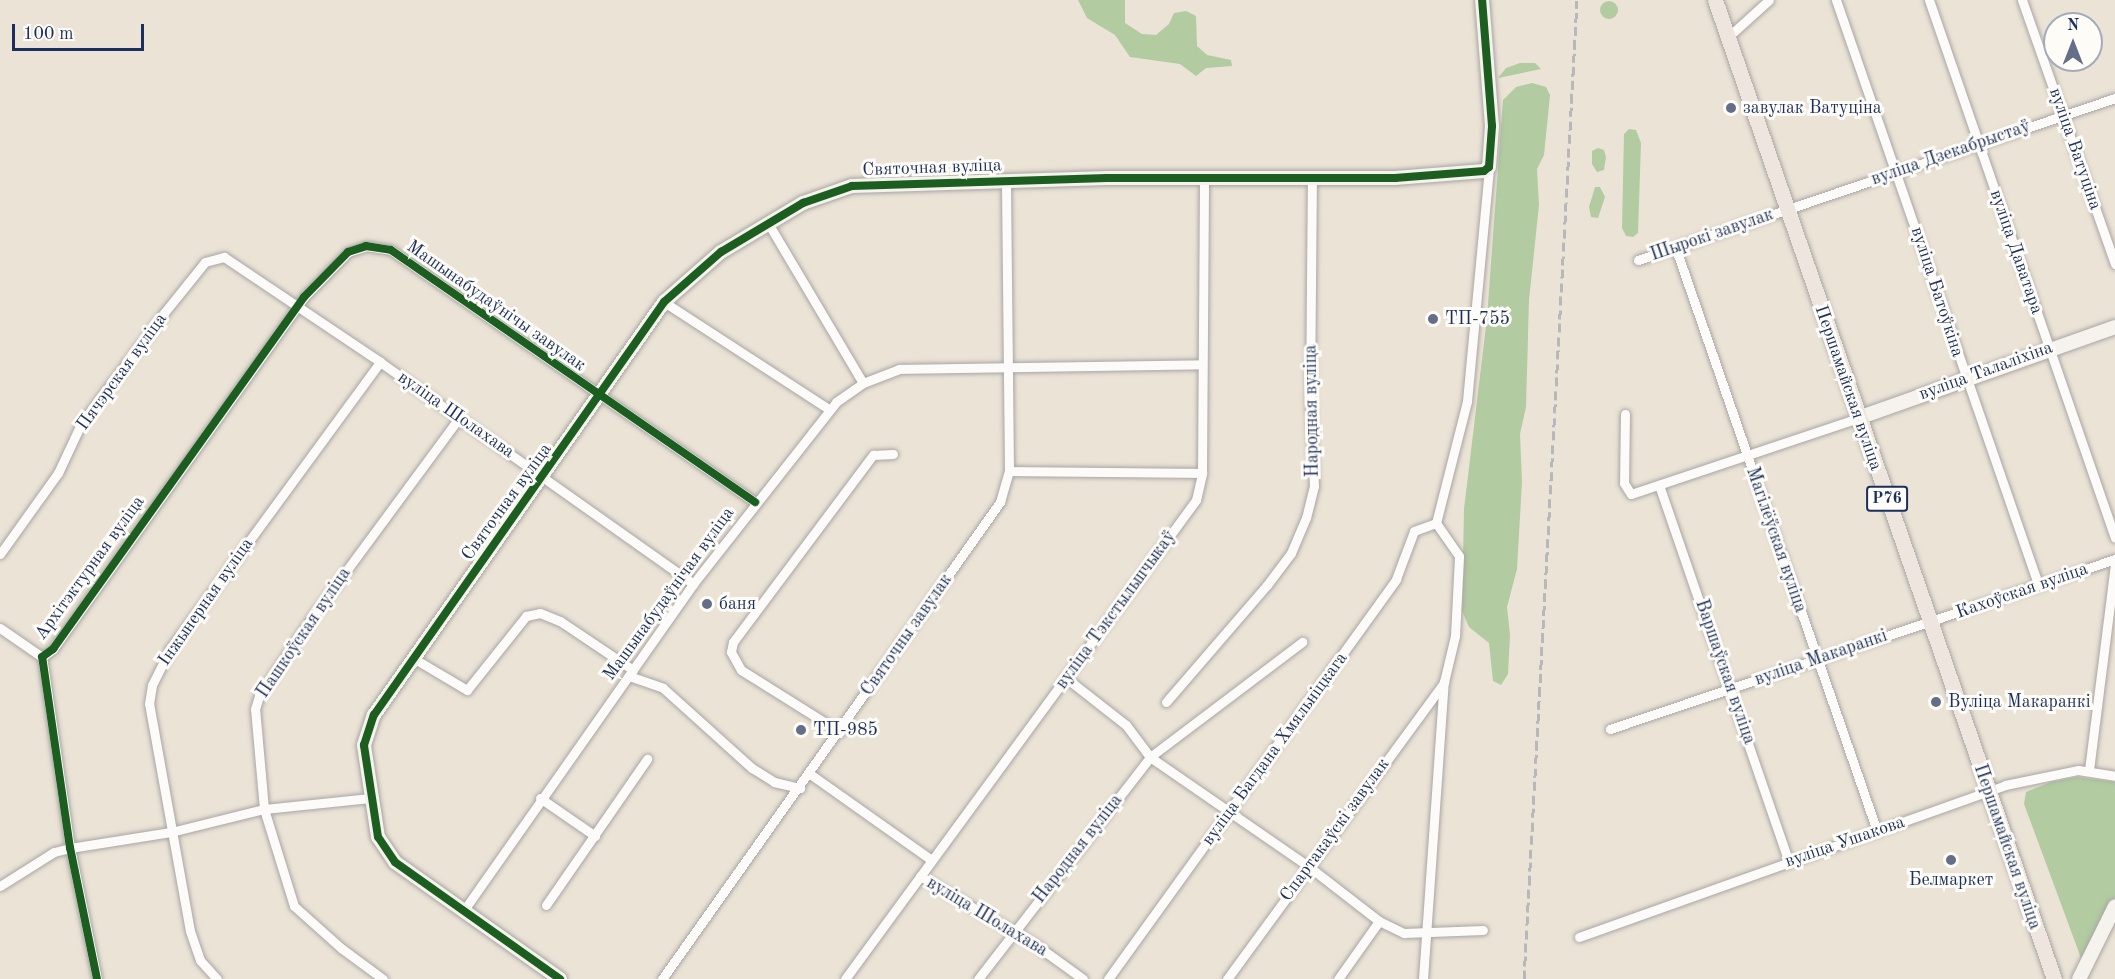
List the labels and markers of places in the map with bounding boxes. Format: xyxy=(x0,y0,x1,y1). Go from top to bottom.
place label: завулак Ватуціна xyxy=(1743,97,1882,119)
marker: завулак Ватуціна xyxy=(1724,101,1738,115)
place label: ТП-755 xyxy=(1445,308,1510,330)
marker: ТП-755 xyxy=(1426,312,1440,326)
place label: баня xyxy=(719,593,756,615)
marker: баня xyxy=(700,597,714,611)
place label: Вуліца Макаранкі xyxy=(1948,691,2091,713)
marker: Вуліца Макаранкі xyxy=(1929,695,1943,709)
place label: ТП-985 xyxy=(813,719,878,741)
marker: ТП-985 xyxy=(794,723,808,737)
marker: Белмаркет xyxy=(1944,853,1958,867)
place label: Белмаркет xyxy=(1909,869,1993,891)

